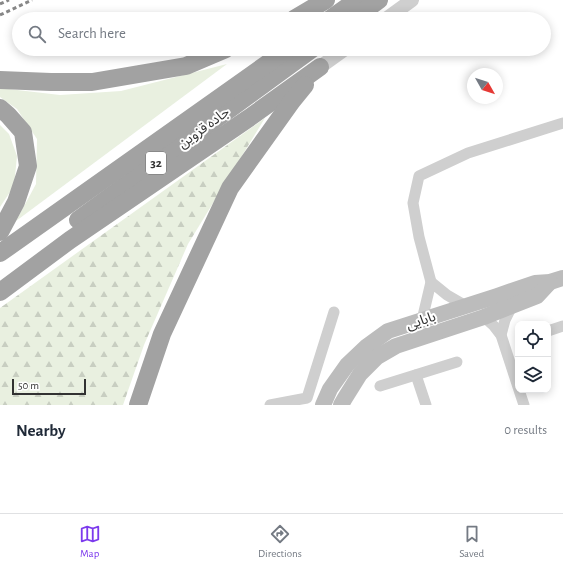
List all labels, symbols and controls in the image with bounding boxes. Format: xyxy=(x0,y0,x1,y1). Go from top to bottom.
search box xyxy=(12,12,551,56)
icon: search xyxy=(26,23,48,45)
text: Search here xyxy=(58,26,126,41)
north arrow xyxy=(467,68,503,104)
street label: جاده قزوین xyxy=(176,105,233,152)
road number: 32 xyxy=(146,152,166,174)
street label: بابایی xyxy=(404,310,438,333)
map controls xyxy=(515,321,551,393)
button: locate xyxy=(515,321,551,357)
button: layers xyxy=(515,357,551,393)
scale bar xyxy=(12,377,86,396)
text: 50 m xyxy=(18,380,39,391)
text: Nearby xyxy=(16,422,66,439)
text: 0 results xyxy=(504,424,547,437)
tab: Map xyxy=(79,523,101,560)
tab: Directions xyxy=(258,523,302,560)
tab: Saved xyxy=(459,523,484,560)

